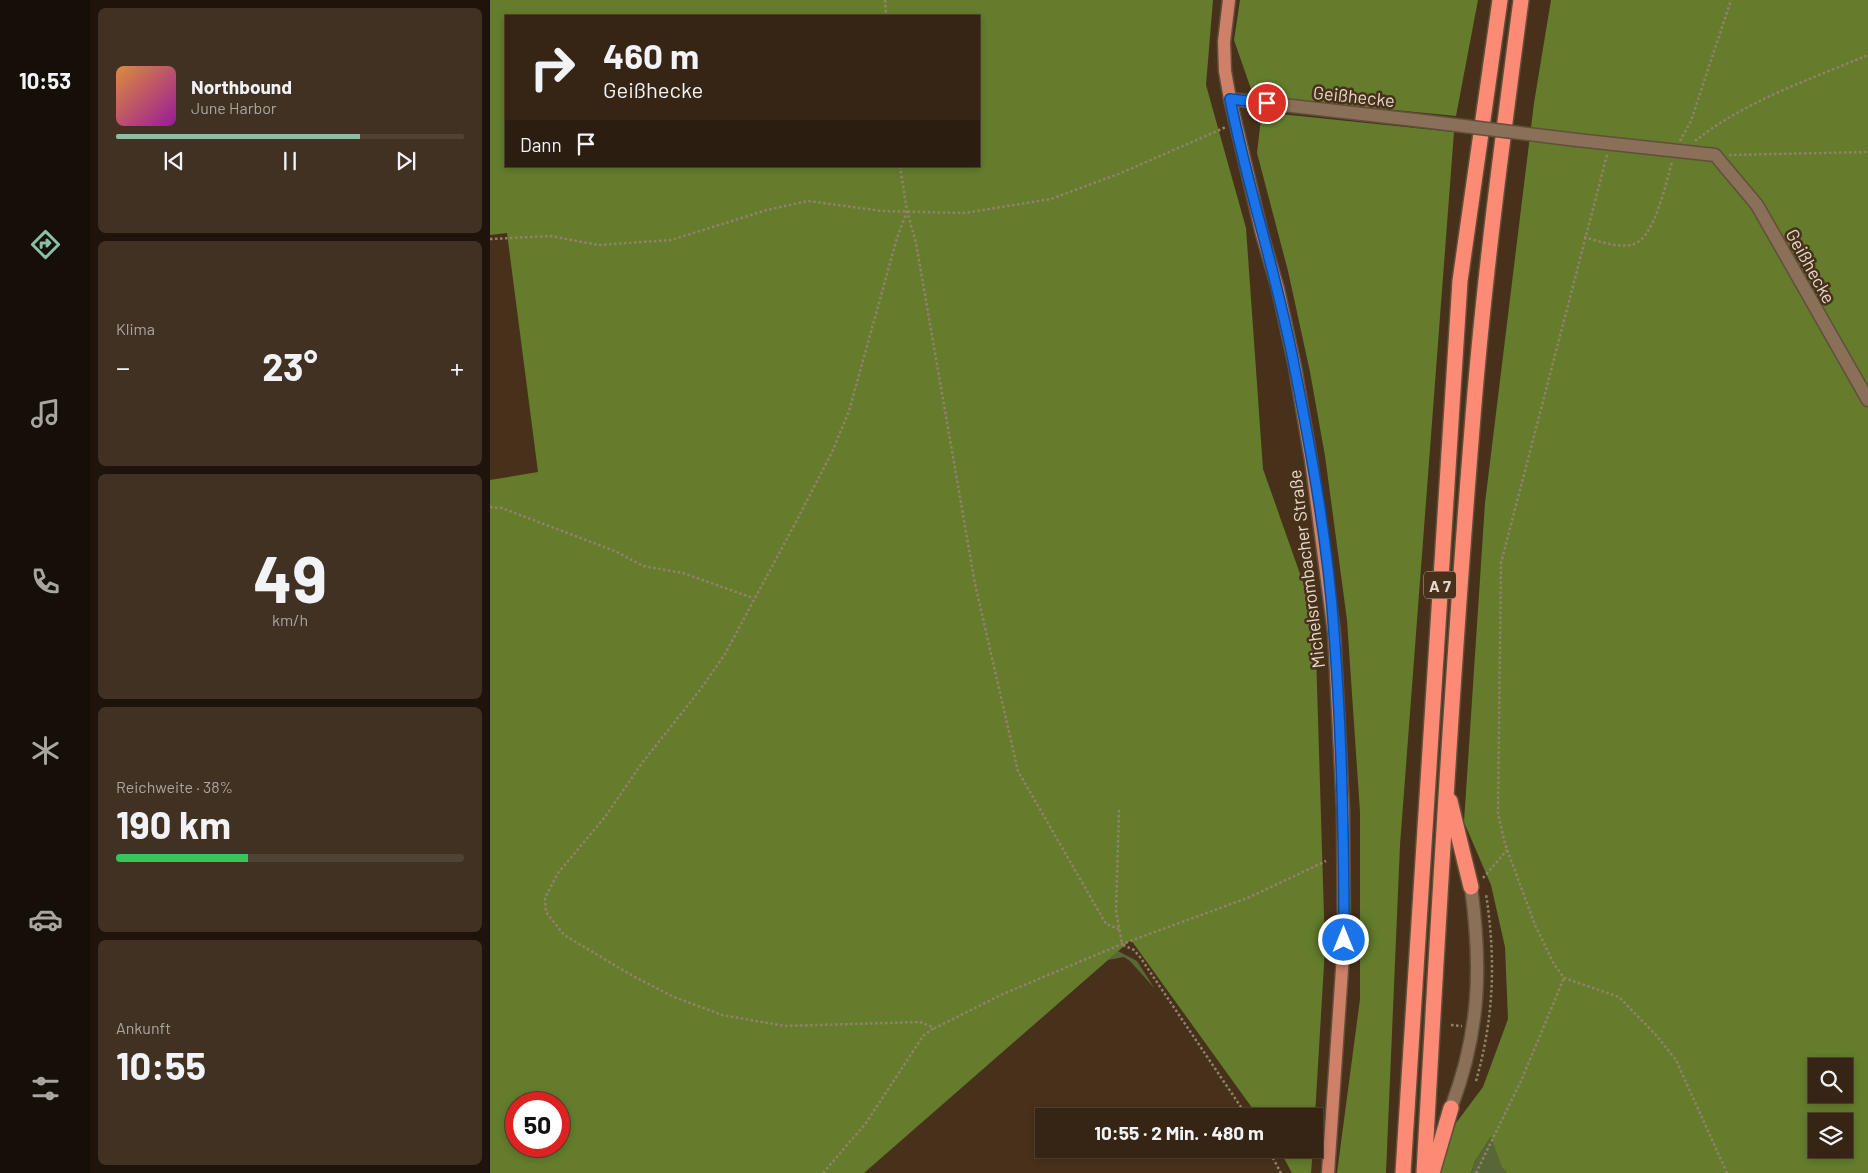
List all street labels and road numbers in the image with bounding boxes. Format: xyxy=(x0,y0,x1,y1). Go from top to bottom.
street label: Geißhecke xyxy=(1312,81,1396,111)
street label: Geißhecke xyxy=(1781,225,1841,307)
street label: Michelsrombacher Straße xyxy=(1283,468,1329,670)
road number: A 7 xyxy=(1424,572,1456,598)

